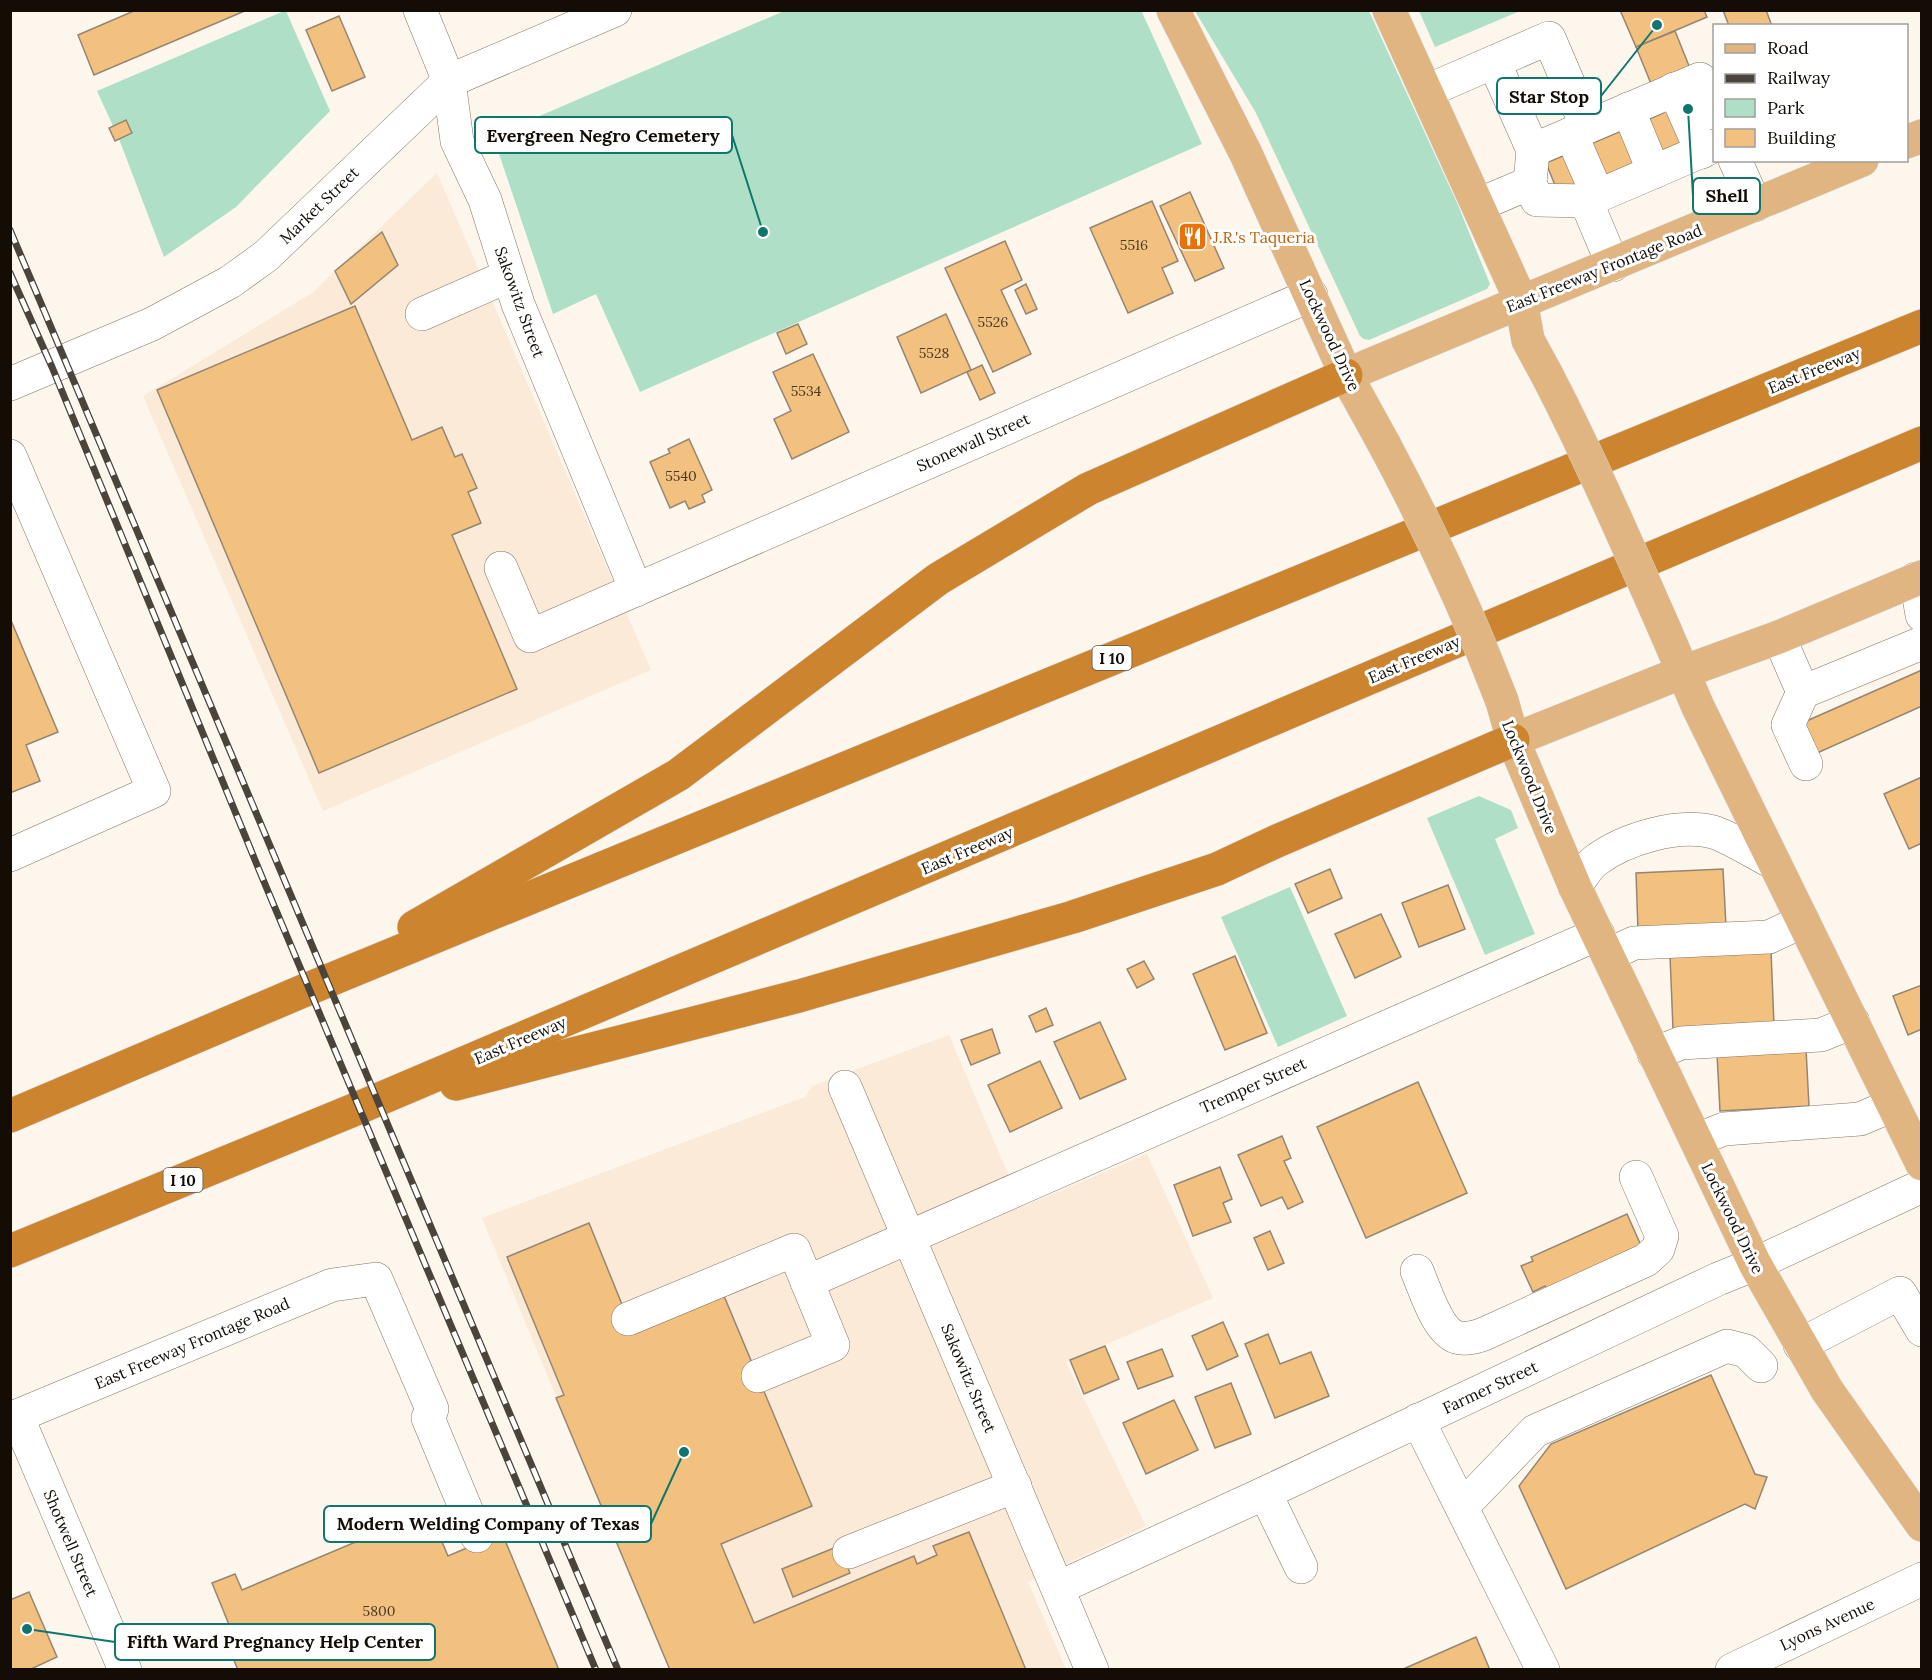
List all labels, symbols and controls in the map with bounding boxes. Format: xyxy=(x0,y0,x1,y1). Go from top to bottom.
legend xyxy=(1713,24,1908,162)
text: Road xyxy=(1767,36,1809,59)
text: Railway xyxy=(1767,66,1831,89)
callout: Star Stop xyxy=(1497,78,1601,114)
text: Star Stop xyxy=(1509,85,1589,108)
text: Park xyxy=(1767,96,1805,119)
callout: Evergreen Negro Cemetery xyxy=(475,117,732,153)
text: Evergreen Negro Cemetery xyxy=(486,124,720,147)
text: Building xyxy=(1767,126,1837,149)
street label: Market Street xyxy=(275,162,363,248)
callout: Shell xyxy=(1693,178,1760,214)
text: Shell xyxy=(1706,184,1749,207)
street label: East Freeway Frontage Road xyxy=(1503,219,1705,317)
restaurant icon: J.R.'s Taqueria xyxy=(1176,221,1208,253)
place label: J.R.'s Taqueria xyxy=(1212,227,1315,247)
house number: 5516 xyxy=(1120,236,1148,254)
street label: Sakowitz Street xyxy=(491,244,550,361)
street label: Lockwood Drive xyxy=(1295,276,1365,394)
house number: 5526 xyxy=(978,313,1008,331)
street label: East Freeway xyxy=(1765,342,1864,398)
house number: 5528 xyxy=(919,344,949,362)
house number: 5534 xyxy=(791,382,822,400)
street label: Stonewall Street xyxy=(913,408,1034,476)
house number: 5540 xyxy=(665,467,697,485)
street label: East Freeway xyxy=(1365,630,1463,687)
road number: I 10 xyxy=(1092,646,1132,670)
street label: Lockwood Drive xyxy=(1498,717,1562,837)
street label: East Freeway xyxy=(918,821,1016,878)
street label: East Freeway xyxy=(471,1011,569,1068)
street label: Tremper Street xyxy=(1197,1052,1310,1117)
street label: Lockwood Drive xyxy=(1698,1159,1769,1277)
road number: I 10 xyxy=(164,1168,202,1192)
street label: East Freeway Frontage Road xyxy=(92,1293,293,1393)
street label: Sakowitz Street xyxy=(937,1320,1001,1436)
street label: Farmer Street xyxy=(1439,1356,1542,1418)
street label: Shotwell Street xyxy=(40,1487,103,1600)
callout: Modern Welding Company of Texas xyxy=(324,1506,651,1542)
text: Modern Welding Company of Texas xyxy=(337,1512,640,1535)
street label: Lyons Avenue xyxy=(1776,1593,1878,1655)
house number: 5800 xyxy=(363,1602,395,1620)
callout: Fifth Ward Pregnancy Help Center xyxy=(115,1624,435,1660)
text: Fifth Ward Pregnancy Help Center xyxy=(127,1630,424,1653)

